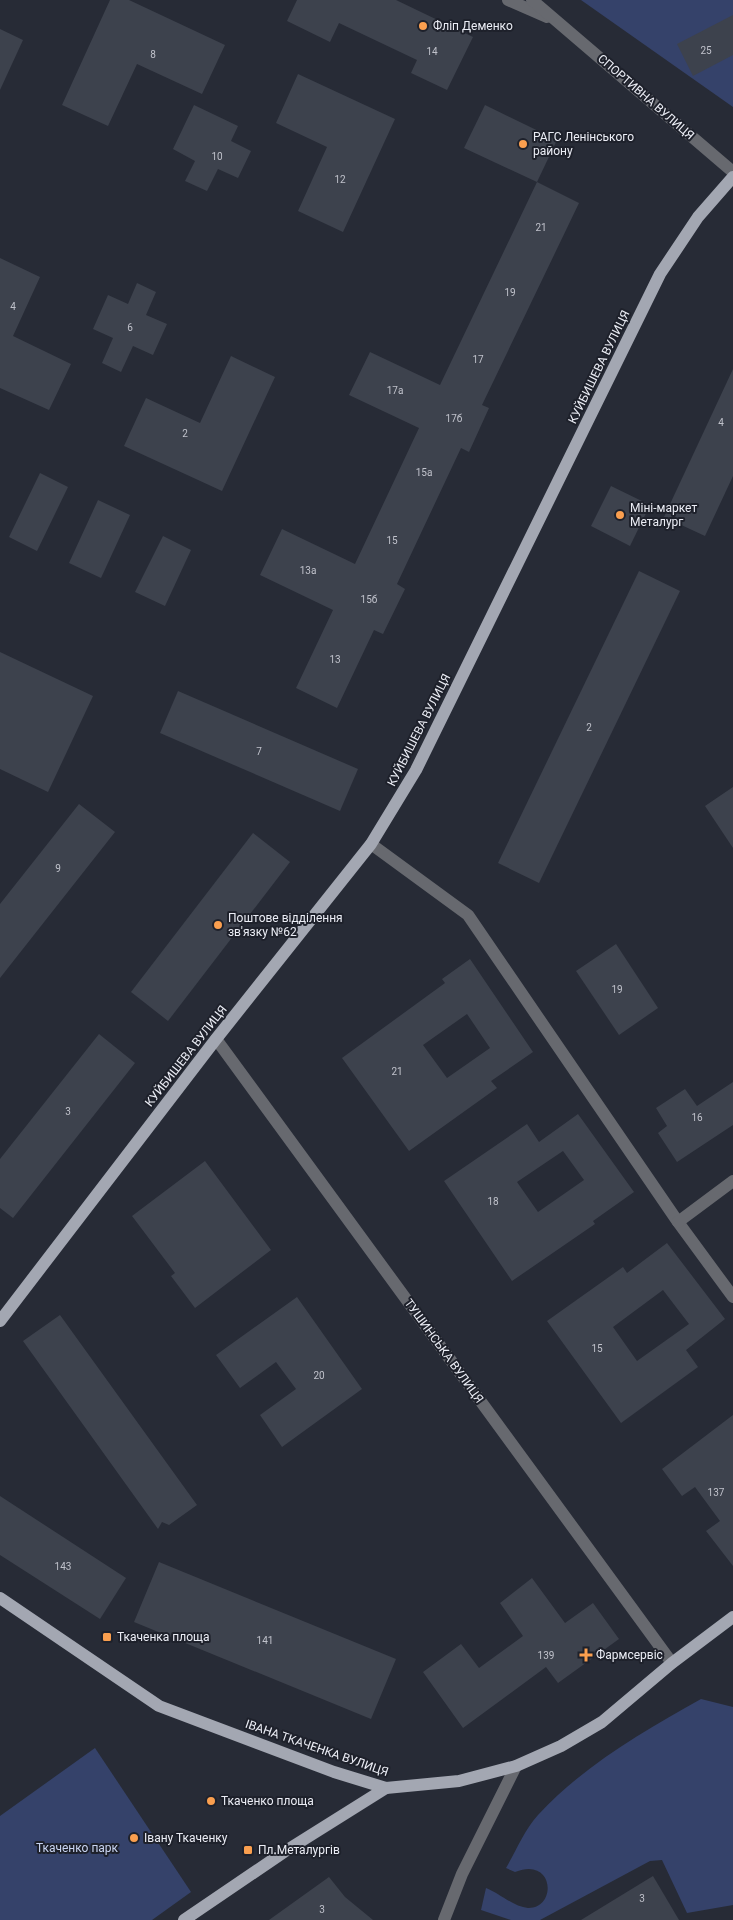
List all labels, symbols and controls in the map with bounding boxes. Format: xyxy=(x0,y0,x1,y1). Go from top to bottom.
place label: Фліп Деменко xyxy=(433,19,513,33)
marker: Фліп Деменко xyxy=(417,20,429,32)
house number: 25 xyxy=(700,45,712,56)
house number: 14 xyxy=(426,46,438,57)
house number: 8 xyxy=(150,49,156,60)
street label: СПОРТИВНА ВУЛИЦЯ xyxy=(595,51,697,143)
place label: РАГС Ленінського району xyxy=(533,130,634,158)
marker: РАГС Ленінського району xyxy=(517,138,529,150)
house number: 10 xyxy=(211,151,223,162)
house number: 12 xyxy=(334,174,346,185)
house number: 21 xyxy=(535,222,547,233)
house number: 19 xyxy=(504,287,516,298)
house number: 4 xyxy=(10,301,16,312)
street label: КУЙБИШЕВА ВУЛИЦЯ xyxy=(565,308,633,426)
house number: 6 xyxy=(127,322,133,333)
house number: 17 xyxy=(472,354,484,365)
house number: 17а xyxy=(387,385,403,396)
house number: 17б xyxy=(446,413,463,424)
house number: 4 xyxy=(718,417,724,428)
house number: 2 xyxy=(182,428,188,439)
house number: 15а xyxy=(416,467,432,478)
place label: Міні-маркет Металург xyxy=(630,501,697,529)
marker: Міні-маркет Металург xyxy=(614,509,626,521)
house number: 15 xyxy=(386,535,398,546)
house number: 13а xyxy=(300,565,316,576)
house number: 15б xyxy=(361,594,378,605)
house number: 13 xyxy=(329,654,341,665)
street label: КУЙБИШЕВА ВУЛИЦЯ xyxy=(384,671,453,789)
house number: 2 xyxy=(586,722,592,733)
house number: 7 xyxy=(256,746,262,757)
house number: 9 xyxy=(55,863,61,874)
place label: Поштове відділення зв'язку №62 xyxy=(228,911,343,939)
marker: Поштове відділення зв'язку №62 xyxy=(212,919,224,931)
house number: 19 xyxy=(611,984,623,995)
street label: КУЙБИШЕВА ВУЛИЦЯ xyxy=(141,1002,230,1109)
house number: 21 xyxy=(391,1066,403,1077)
house number: 3 xyxy=(65,1106,71,1117)
house number: 16 xyxy=(691,1112,703,1123)
house number: 18 xyxy=(487,1196,499,1207)
street label: ТУШИНСЬКА ВУЛИЦЯ xyxy=(402,1296,486,1406)
house number: 15 xyxy=(591,1343,603,1354)
house number: 20 xyxy=(313,1370,325,1381)
house number: 137 xyxy=(708,1487,725,1498)
house number: 143 xyxy=(55,1561,71,1572)
place label: Ткаченка площа xyxy=(117,1630,210,1644)
marker: Ткаченка площа xyxy=(101,1631,113,1643)
house number: 141 xyxy=(257,1635,273,1646)
place label: Фармсервіс xyxy=(596,1648,663,1662)
marker: Фармсервіс xyxy=(580,1649,592,1661)
house number: 139 xyxy=(538,1650,554,1661)
street label: ІВАНА ТКАЧЕНКА ВУЛИЦЯ xyxy=(244,1717,390,1779)
place label: Ткаченко площа xyxy=(221,1794,314,1808)
marker: Ткаченко площа xyxy=(205,1795,217,1807)
place label: Івану Ткаченку xyxy=(144,1831,228,1845)
marker: Івану Ткаченку xyxy=(128,1832,140,1844)
park label: Ткаченко парк xyxy=(36,1841,119,1855)
place label: Пл.Металургів xyxy=(258,1843,340,1857)
marker: Пл.Металургів xyxy=(242,1844,254,1856)
house number: 3 xyxy=(639,1893,645,1904)
house number: 3 xyxy=(319,1904,325,1915)

